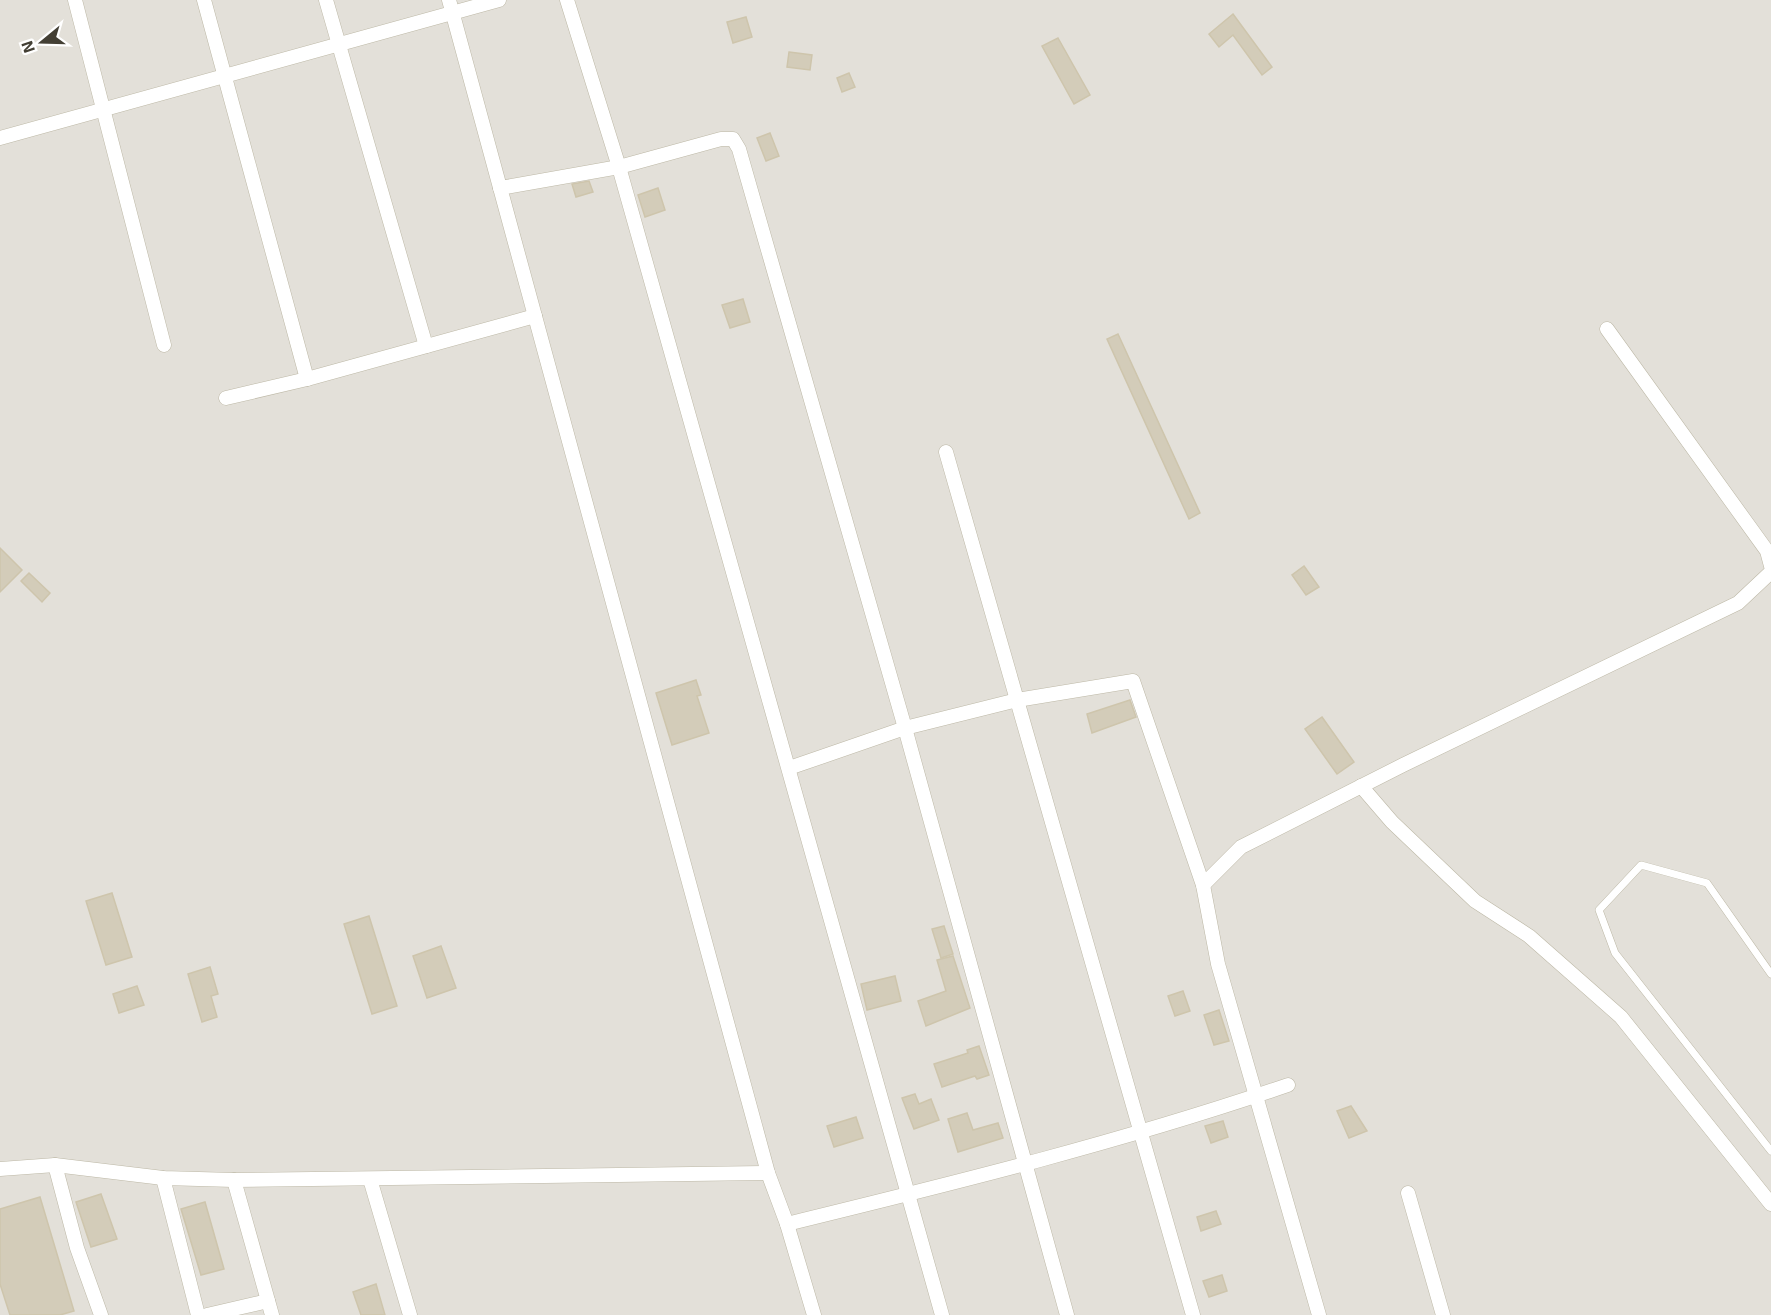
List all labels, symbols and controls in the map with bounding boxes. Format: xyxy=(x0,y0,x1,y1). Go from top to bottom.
north arrow xyxy=(12,12,72,72)
text: N xyxy=(16,38,38,56)

